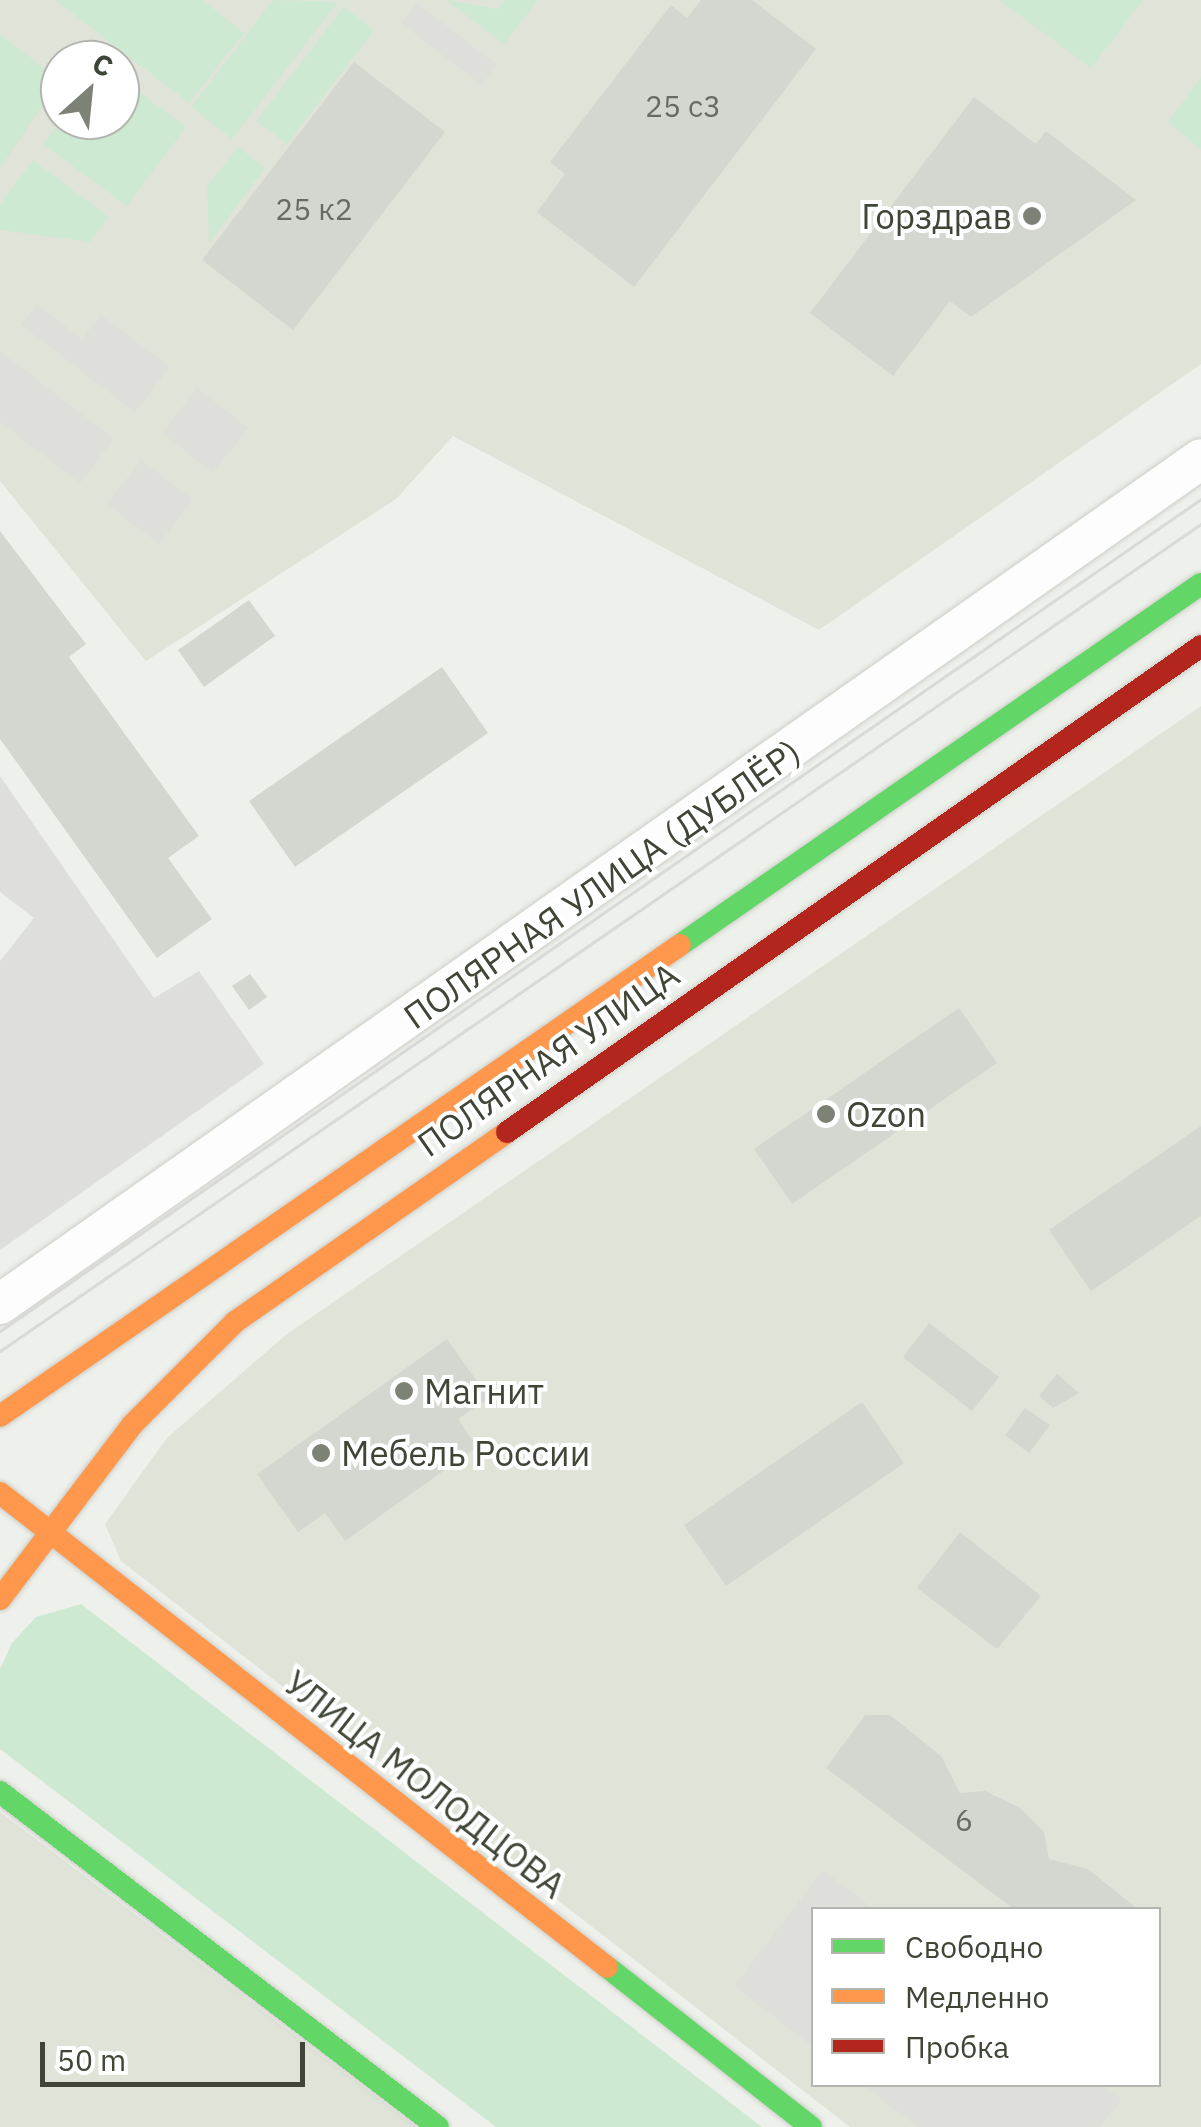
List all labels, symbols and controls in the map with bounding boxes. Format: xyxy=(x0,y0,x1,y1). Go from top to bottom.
north arrow xyxy=(40,40,140,140)
text: С xyxy=(86,44,119,85)
house number: 25 с3 xyxy=(645,88,721,124)
house number: 25 к2 xyxy=(275,191,353,227)
place label: Горздрав xyxy=(861,195,1012,237)
marker: Горздрав xyxy=(1021,205,1043,227)
street label: ПОЛЯРНАЯ УЛИЦА (ДУБЛЁР) xyxy=(396,731,808,1037)
street label: ПОЛЯРНАЯ УЛИЦА xyxy=(409,953,687,1165)
place label: Ozon xyxy=(846,1093,926,1135)
marker: Ozon xyxy=(815,1103,837,1125)
place label: Магнит xyxy=(424,1370,544,1412)
marker: Магнит xyxy=(393,1380,415,1402)
place label: Мебель России xyxy=(341,1432,590,1474)
marker: Мебель России xyxy=(310,1442,332,1464)
street label: УЛИЦА МОЛОДЦОВА xyxy=(276,1661,574,1907)
house number: 6 xyxy=(955,1802,973,1838)
legend xyxy=(811,1907,1161,2087)
text: Свободно xyxy=(905,1927,1043,1966)
text: Медленно xyxy=(905,1977,1049,2016)
scale bar xyxy=(45,2022,310,2084)
text: Пробка xyxy=(905,2027,1009,2066)
text: 50 m xyxy=(57,2040,126,2079)

